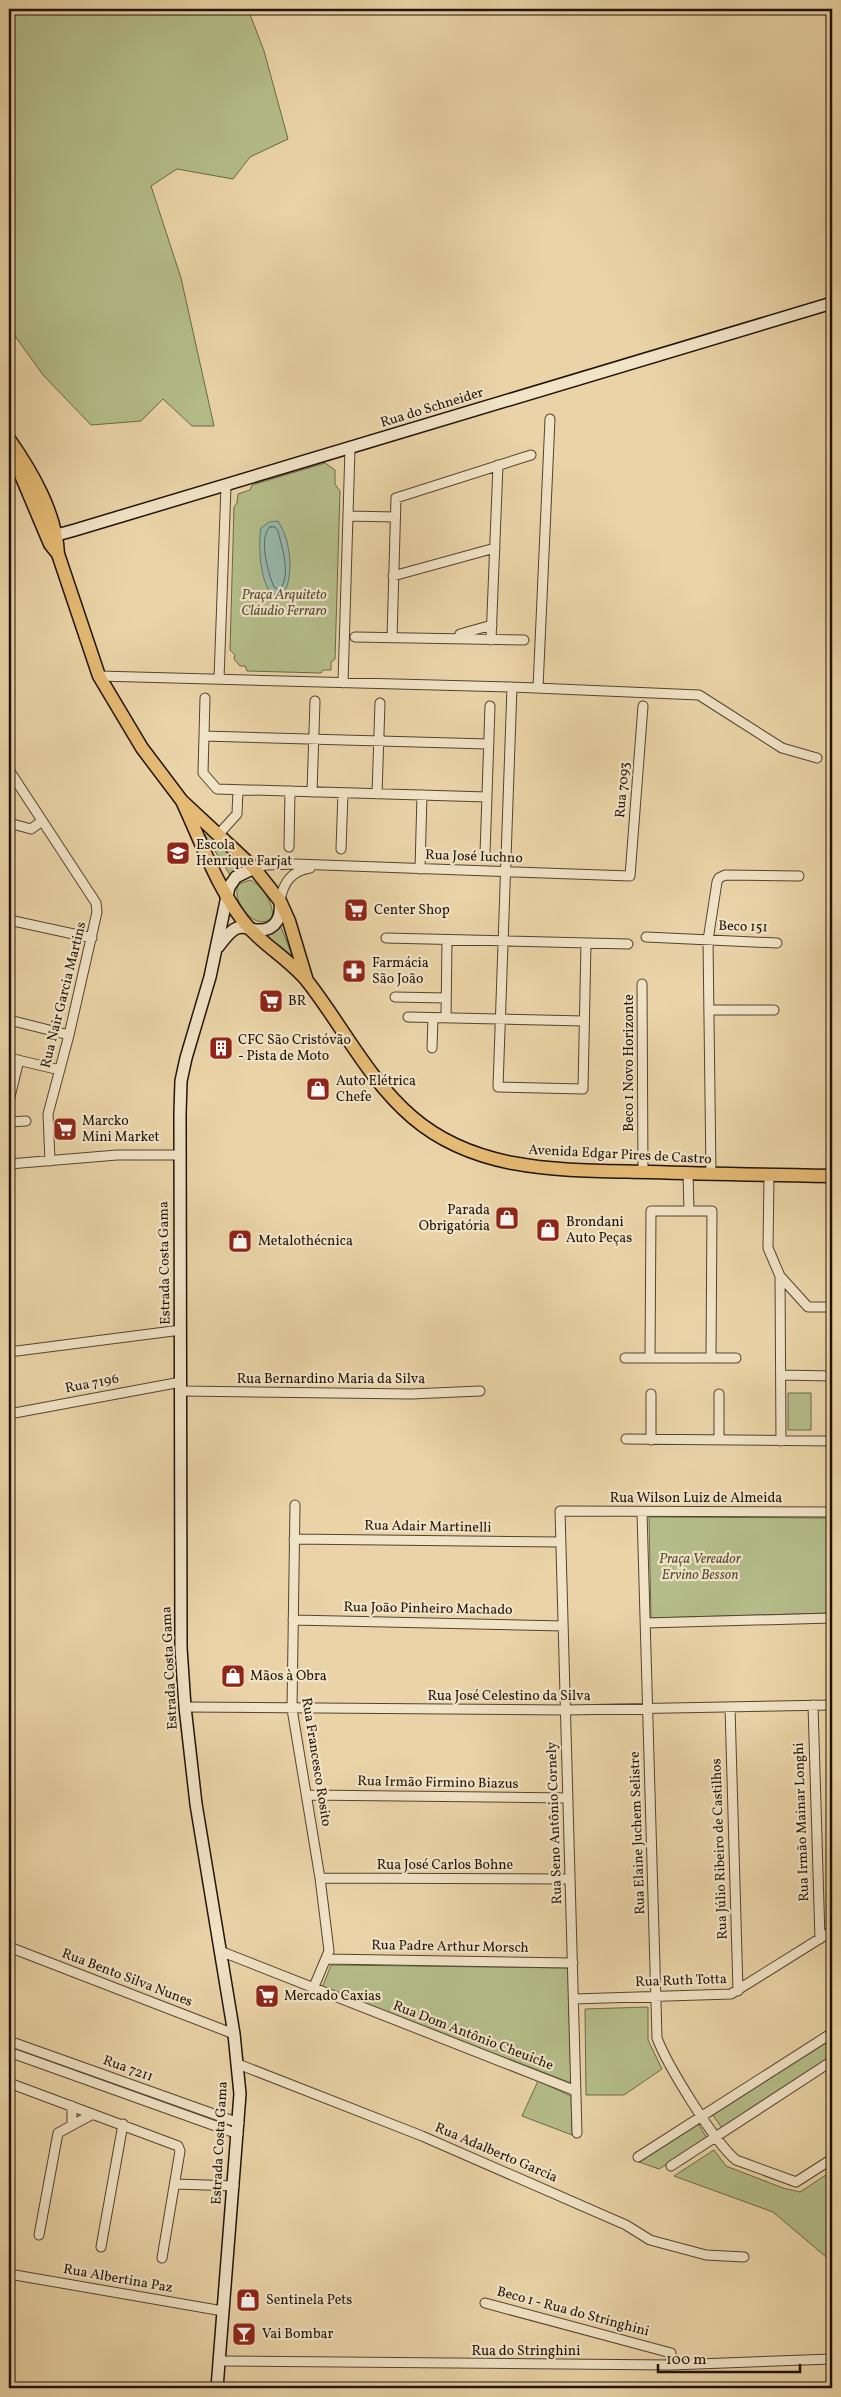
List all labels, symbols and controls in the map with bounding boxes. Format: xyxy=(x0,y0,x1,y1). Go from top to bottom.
street label: Rua do Schneider xyxy=(378,383,486,433)
park label: Praça Arquiteto Cláudio Ferraro xyxy=(241,586,327,621)
street label: Rua 7093 xyxy=(611,761,635,819)
place label: Escola Henrique Farjat xyxy=(196,836,292,871)
school or university icon: Escola Henrique Farjat xyxy=(165,840,191,866)
street label: Rua José Iuchno xyxy=(425,846,523,868)
supermarket icon: Center Shop xyxy=(343,897,369,923)
place label: Center Shop xyxy=(374,901,450,920)
street label: Beco 151 xyxy=(718,917,768,937)
street label: Rua Nair Garcia Martins xyxy=(37,920,91,1070)
place label: Farmácia São João xyxy=(372,954,429,989)
pharmacy icon: Farmácia São João xyxy=(341,958,367,984)
supermarket icon: BR xyxy=(258,988,284,1014)
place label: BR xyxy=(288,992,307,1011)
street label: Beco 1 Novo Horizonte xyxy=(620,994,639,1132)
place label: CFC São Cristóvão - Pista de Moto xyxy=(238,1031,351,1066)
building icon: CFC São Cristóvão - Pista de Moto xyxy=(208,1035,234,1061)
place label: Auto Elétrica Chefe xyxy=(336,1072,416,1107)
shop icon: Auto Elétrica Chefe xyxy=(305,1076,331,1102)
place label: Marcko Mini Market xyxy=(82,1112,160,1147)
supermarket icon: Marcko Mini Market xyxy=(52,1116,78,1142)
street label: Avenida Edgar Pires de Castro xyxy=(528,1141,712,1169)
street label: Estrada Costa Gama xyxy=(154,1201,176,1325)
place label: Parada Obrigatória xyxy=(419,1201,490,1236)
shop icon: Parada Obrigatória xyxy=(494,1205,520,1231)
place label: Brondani Auto Peças xyxy=(566,1213,632,1248)
shop icon: Brondani Auto Peças xyxy=(535,1217,561,1243)
shop icon: Metalothécnica xyxy=(227,1228,253,1254)
place label: Metalothécnica xyxy=(258,1232,353,1251)
street label: Rua 7196 xyxy=(63,1369,121,1399)
street label: Rua Bernardino Maria da Silva xyxy=(237,1370,425,1389)
street label: Rua Wilson Luiz de Almeida xyxy=(610,1489,782,1508)
street label: Rua Adair Martinelli xyxy=(364,1516,492,1538)
park label: Praça Vereador Ervino Besson xyxy=(659,1550,742,1585)
street label: Rua João Pinheiro Machado xyxy=(343,1598,513,1620)
street label: Estrada Costa Gama xyxy=(157,1606,183,1730)
shop icon: Mãos à Obra xyxy=(220,1663,246,1689)
place label: Mãos à Obra xyxy=(250,1667,327,1686)
street label: Rua José Celestino da Silva xyxy=(427,1687,591,1706)
street label: Rua Francesco Rosito xyxy=(296,1696,336,1828)
street label: Rua Seno Antônio Cornely xyxy=(543,1741,567,1905)
street label: Rua Irmão Mainar Longhi xyxy=(790,1742,814,1902)
street label: Rua Elaine Juchem Selistre xyxy=(626,1751,650,1915)
street label: Rua Júlio Ribeiro de Castilhos xyxy=(707,1758,733,1940)
street label: Rua Irmão Firmino Biazus xyxy=(357,1772,519,1794)
street label: Rua José Carlos Bohne xyxy=(377,1856,514,1875)
street label: Rua Padre Arthur Morsch xyxy=(371,1936,529,1958)
street label: Rua Bento Silva Nunes xyxy=(59,1944,195,2012)
street label: Rua Ruth Totta xyxy=(635,1970,727,1992)
supermarket icon: Mercado Caxias xyxy=(254,1983,280,2009)
place label: Mercado Caxias xyxy=(284,1987,381,2006)
street label: Rua Dom Antônio Cheuiche xyxy=(390,1997,556,2076)
street label: Rua 7211 xyxy=(100,2051,156,2087)
street label: Estrada Costa Gama xyxy=(207,2081,233,2205)
street label: Rua Adalberto Garcia xyxy=(432,2119,560,2187)
street label: Rua Albertina Paz xyxy=(62,2260,174,2298)
street label: Beco 1 - Rua do Stringhini xyxy=(495,2283,651,2341)
shop icon: Sentinela Pets xyxy=(235,2287,261,2313)
place label: Sentinela Pets xyxy=(266,2291,352,2310)
bar icon: Vai Bombar xyxy=(231,2321,257,2347)
place label: Vai Bombar xyxy=(262,2325,334,2344)
street label: Rua do Stringhini xyxy=(472,2342,580,2361)
scale bar xyxy=(658,2342,801,2374)
text: 100 m xyxy=(666,2350,706,2371)

